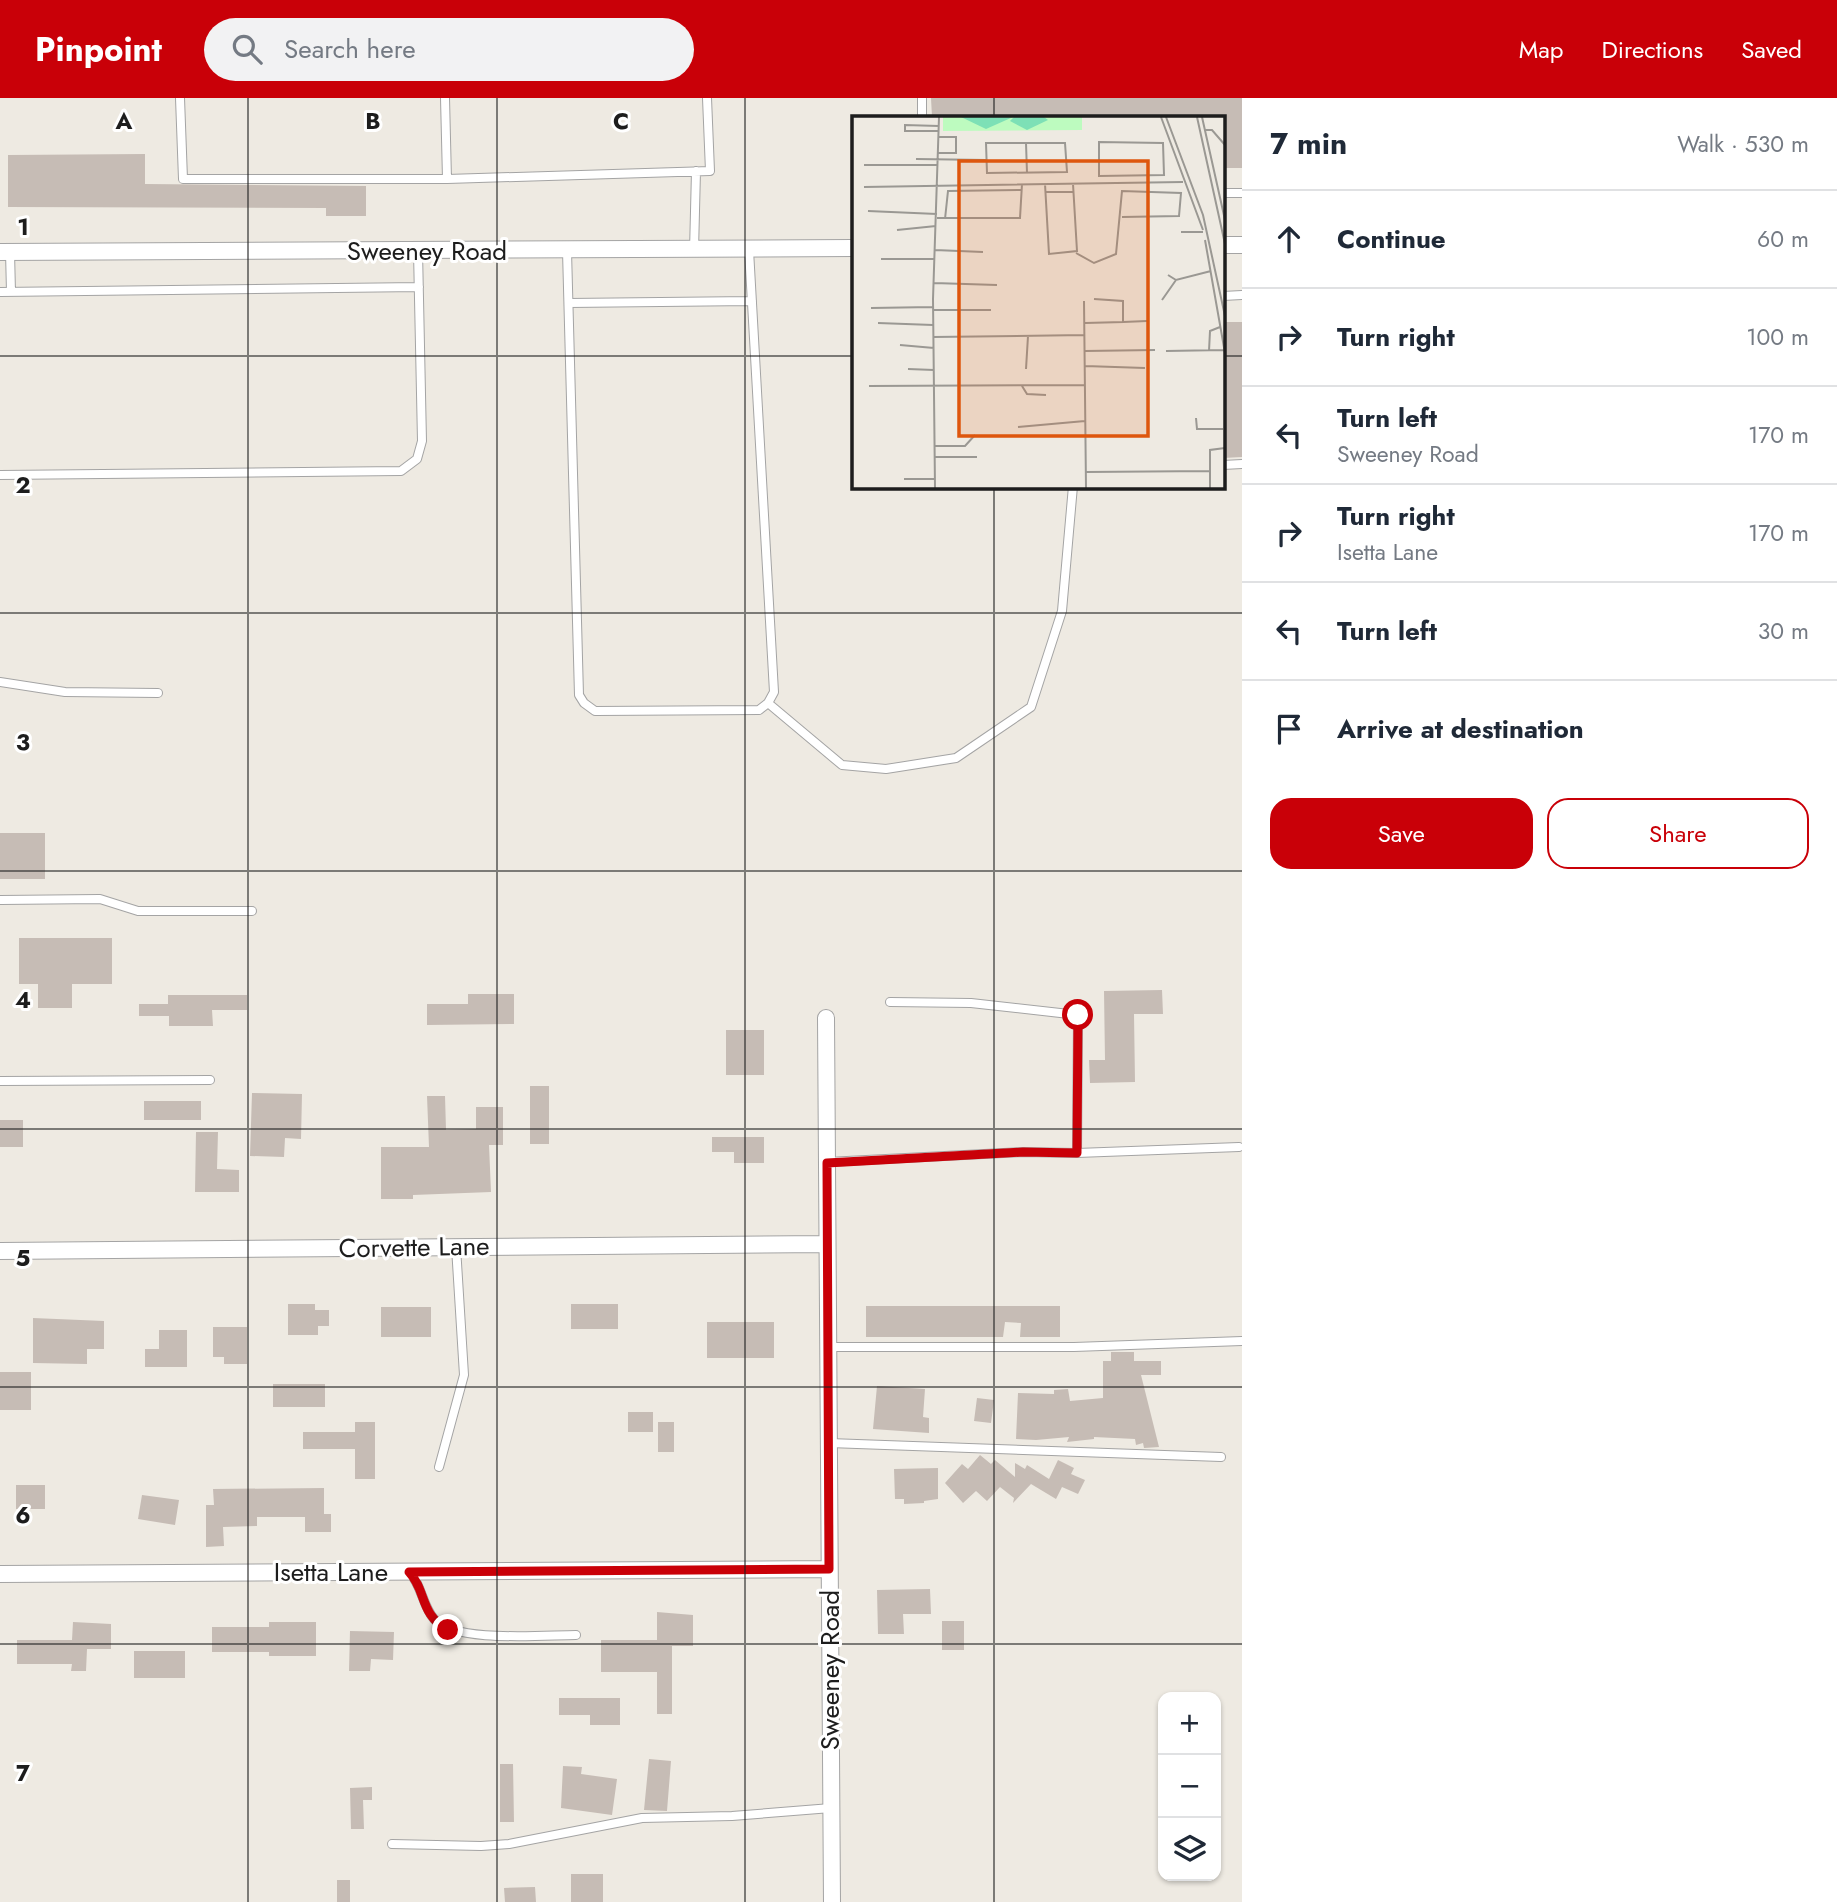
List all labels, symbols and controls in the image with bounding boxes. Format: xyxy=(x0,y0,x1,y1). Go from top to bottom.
search box xyxy=(204,18,694,81)
text: Pinpoint xyxy=(35,26,162,73)
icon: search xyxy=(228,30,266,68)
text: Search here xyxy=(284,30,416,68)
text: Map xyxy=(1519,32,1564,67)
text: Directions xyxy=(1602,32,1703,67)
text: Saved xyxy=(1741,32,1802,67)
text: A xyxy=(115,104,133,138)
text: B xyxy=(365,104,381,138)
text: C xyxy=(613,104,629,138)
inset map xyxy=(852,116,1224,488)
text: 7 min xyxy=(1270,122,1347,165)
text: Walk · 530 m xyxy=(1677,127,1809,161)
text: 1 xyxy=(17,210,29,244)
icon: ahead xyxy=(1270,220,1308,258)
text: Continue xyxy=(1337,220,1446,258)
text: 60 m xyxy=(1757,222,1809,256)
street label: Sweeney Road xyxy=(347,232,507,270)
icon: right xyxy=(1270,318,1308,356)
text: Turn right xyxy=(1337,318,1455,356)
text: 100 m xyxy=(1746,320,1809,354)
text: Turn left xyxy=(1337,399,1437,437)
icon: left xyxy=(1270,416,1308,454)
text: 170 m xyxy=(1748,418,1809,452)
text: Sweeney Road xyxy=(1337,437,1479,471)
text: 2 xyxy=(15,468,31,502)
text: Turn right xyxy=(1337,497,1455,535)
icon: right xyxy=(1270,514,1308,552)
text: 170 m xyxy=(1748,516,1809,550)
text: Isetta Lane xyxy=(1337,535,1438,569)
icon: left xyxy=(1270,612,1308,650)
text: Turn left xyxy=(1337,612,1437,650)
text: 30 m xyxy=(1758,614,1809,648)
icon: arrive xyxy=(1270,710,1308,748)
text: Arrive at destination xyxy=(1337,710,1584,748)
text: 3 xyxy=(16,725,30,759)
button: Save xyxy=(1270,798,1533,869)
button: Share xyxy=(1547,798,1809,869)
text: 4 xyxy=(15,983,31,1017)
route start xyxy=(1062,999,1093,1030)
street label: Corvette Lane xyxy=(338,1227,490,1267)
text: 5 xyxy=(16,1241,30,1275)
text: 6 xyxy=(15,1498,31,1532)
street label: Isetta Lane xyxy=(274,1553,388,1591)
street label: Sweeney Road xyxy=(811,1590,849,1750)
route end xyxy=(432,1614,463,1645)
map controls xyxy=(1158,1692,1221,1881)
button: + xyxy=(1158,1692,1221,1755)
button: − xyxy=(1158,1755,1221,1818)
text: 7 xyxy=(16,1756,30,1790)
button: layers xyxy=(1158,1818,1221,1881)

